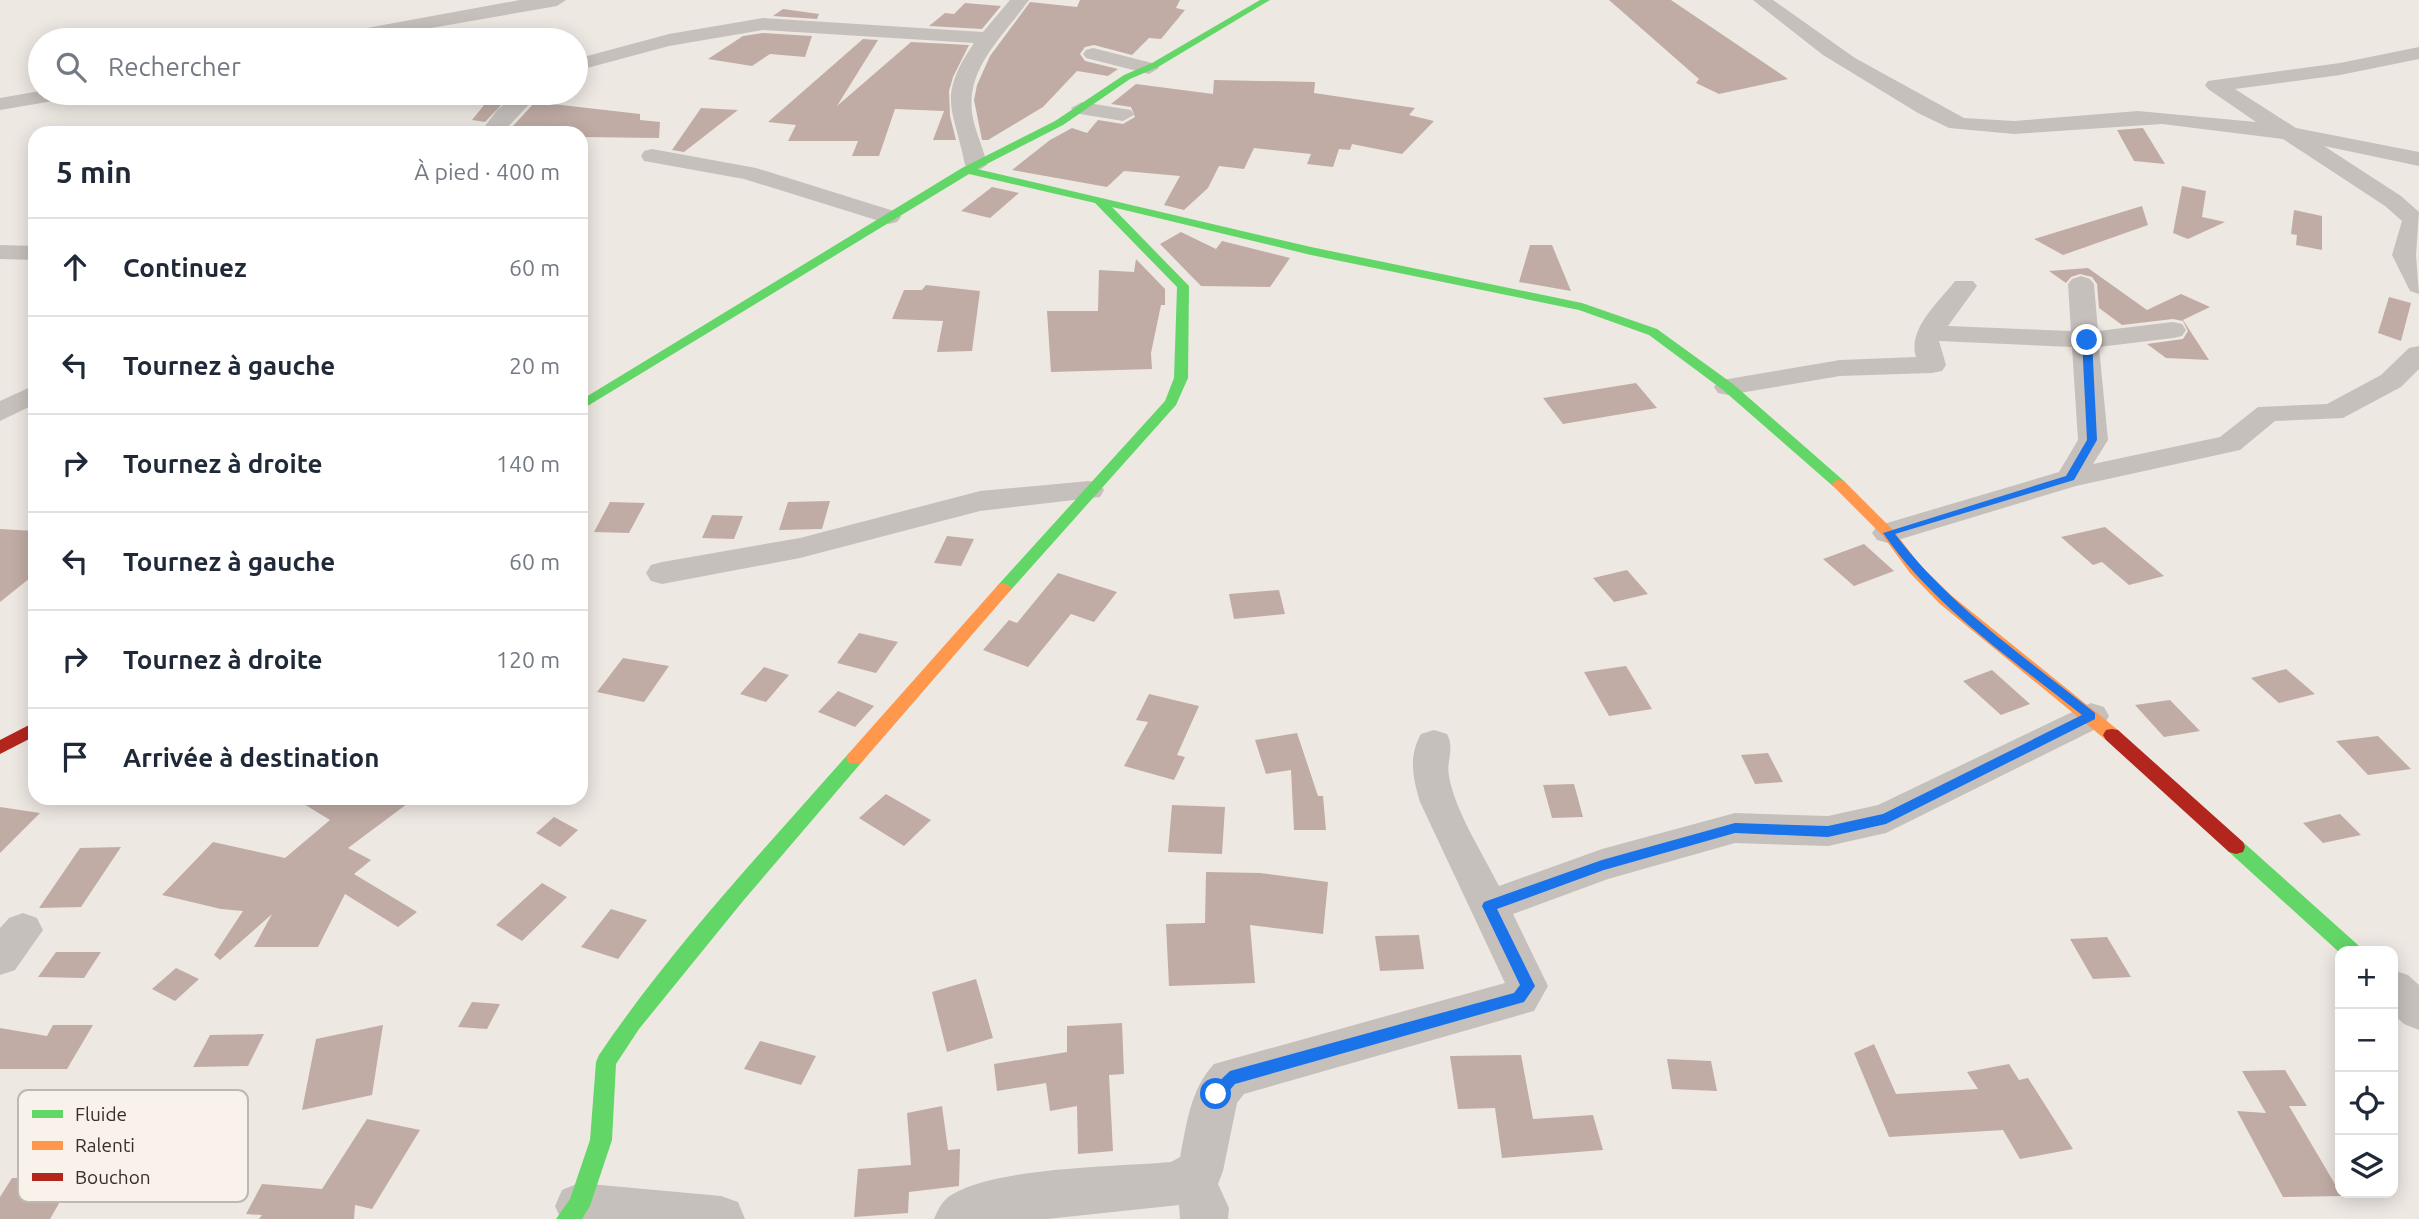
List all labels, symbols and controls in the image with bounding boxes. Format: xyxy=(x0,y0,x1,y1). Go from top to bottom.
search box xyxy=(28,28,588,105)
icon: search xyxy=(52,48,90,86)
text: Rechercher xyxy=(108,52,241,81)
text: 5 min xyxy=(56,155,132,189)
text: À pied · 400 m xyxy=(414,159,560,184)
icon: ahead xyxy=(56,248,94,286)
text: Continuez xyxy=(123,253,247,282)
text: 60 m xyxy=(509,255,560,280)
route end xyxy=(2071,324,2102,355)
icon: left xyxy=(56,346,94,384)
text: Tournez à gauche xyxy=(123,351,335,380)
text: 20 m xyxy=(509,353,560,378)
icon: right xyxy=(56,444,94,482)
text: Tournez à droite xyxy=(123,449,322,478)
text: 140 m xyxy=(496,451,560,476)
icon: left xyxy=(56,542,94,580)
text: Tournez à gauche xyxy=(123,547,335,576)
text: 60 m xyxy=(509,549,560,574)
icon: right xyxy=(56,640,94,678)
text: Tournez à droite xyxy=(123,645,322,674)
text: 120 m xyxy=(496,647,560,672)
icon: arrive xyxy=(56,738,94,776)
text: Arrivée à destination xyxy=(123,743,379,772)
map controls xyxy=(2335,946,2398,1198)
button: + xyxy=(2335,946,2398,1009)
button: − xyxy=(2335,1009,2398,1072)
button: locate xyxy=(2335,1072,2398,1135)
route start xyxy=(1200,1078,1231,1109)
legend xyxy=(18,1090,248,1202)
text: Fluide xyxy=(75,1103,127,1125)
text: Ralenti xyxy=(75,1134,135,1156)
button: layers xyxy=(2335,1135,2398,1198)
text: Bouchon xyxy=(75,1166,151,1188)

